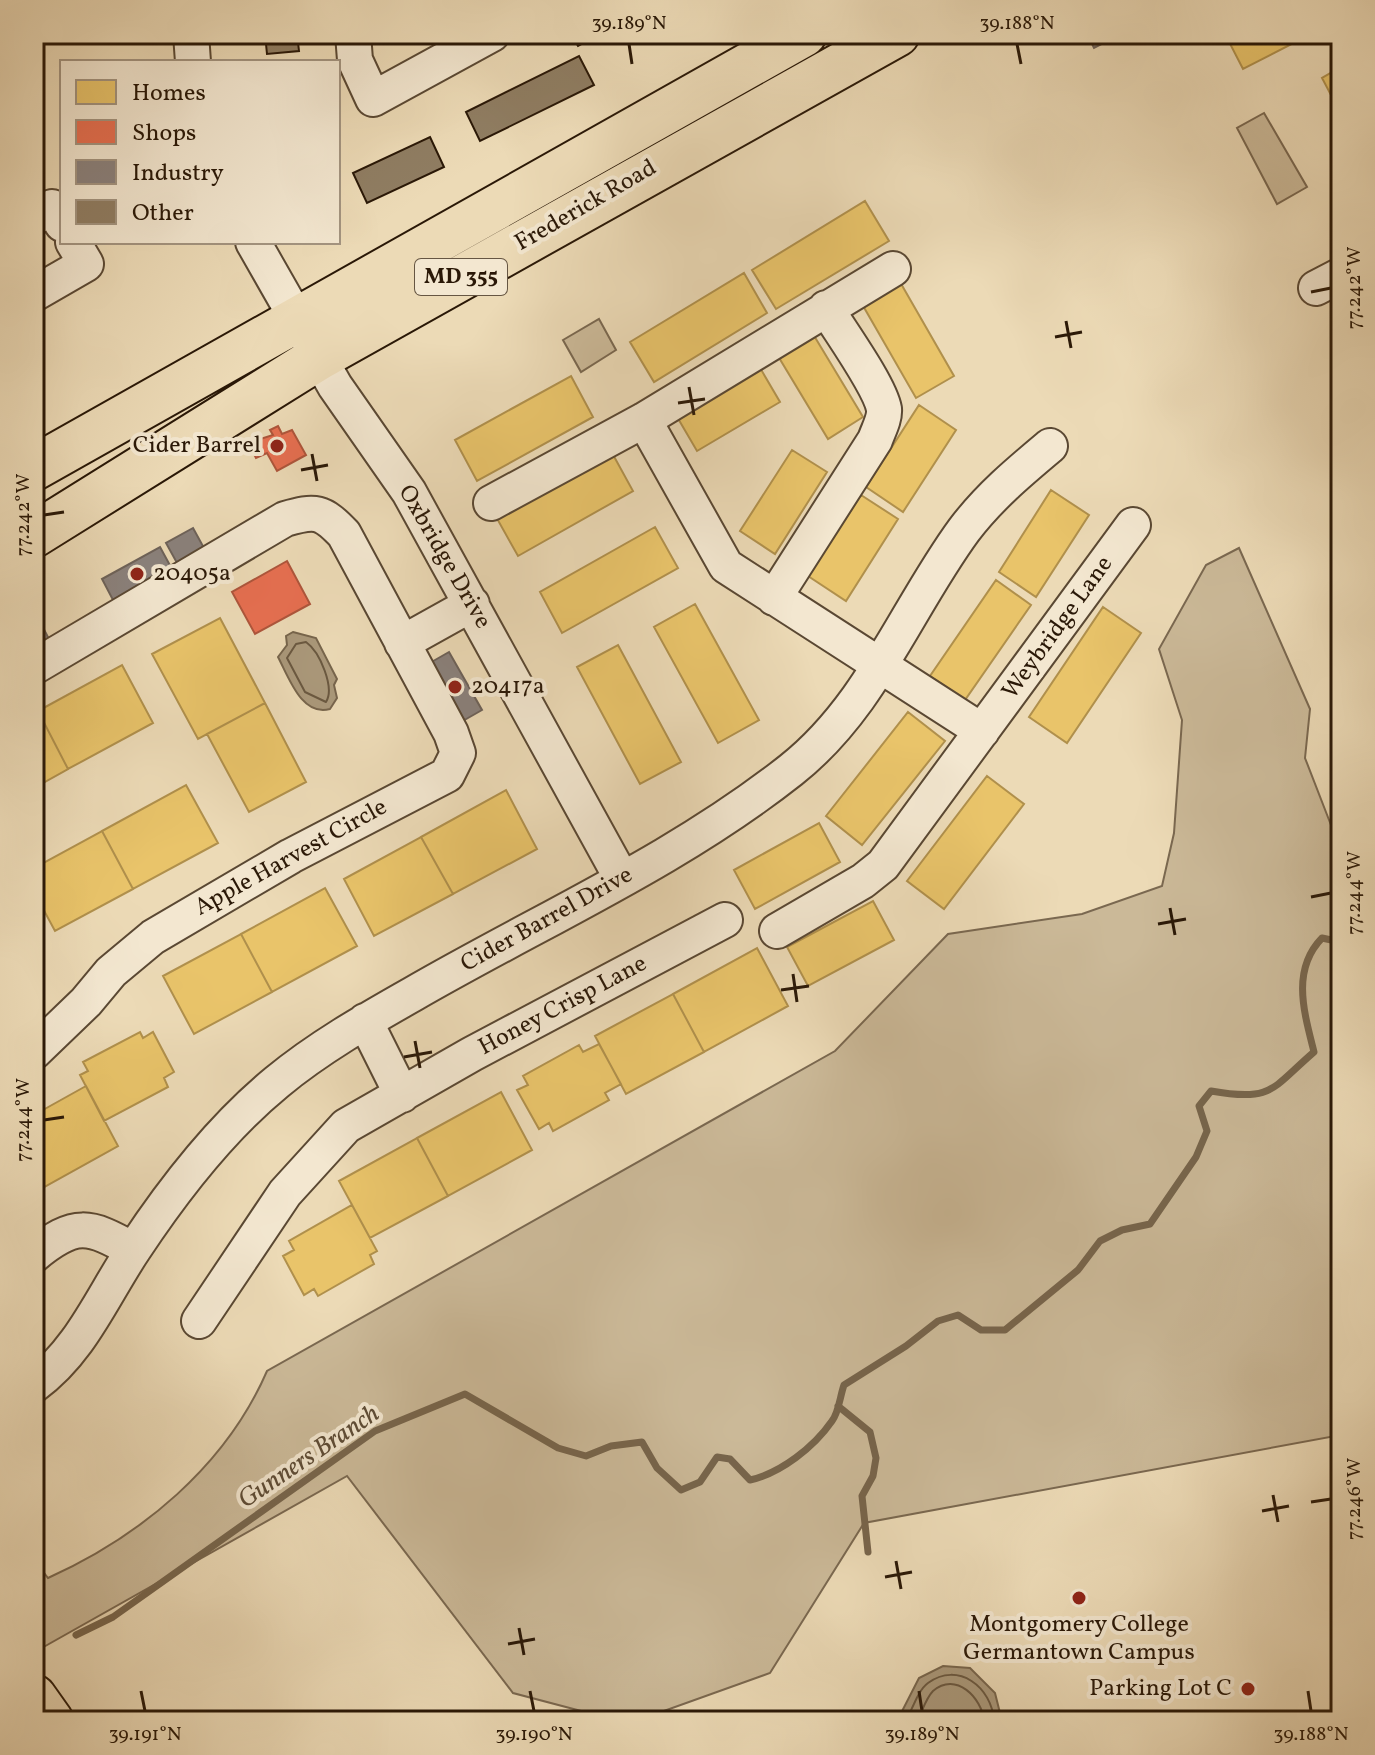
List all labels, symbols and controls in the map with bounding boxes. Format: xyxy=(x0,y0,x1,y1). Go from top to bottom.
text: 39.189°N xyxy=(591,10,667,38)
text: 39.188°N xyxy=(979,10,1055,38)
legend xyxy=(60,60,340,244)
text: Homes xyxy=(132,77,206,111)
text: Shops xyxy=(132,117,196,151)
street label: Frederick Road xyxy=(509,152,663,260)
text: Industry xyxy=(132,157,224,191)
text: Other xyxy=(132,197,194,231)
text: 77.242°W xyxy=(1341,246,1369,330)
road number: MD 355 xyxy=(415,259,507,295)
place label: Cider Barrel xyxy=(133,429,261,463)
marker: Cider Barrel xyxy=(268,437,286,455)
text: 77.242°W xyxy=(10,473,38,557)
street label: Oxbridge Drive xyxy=(389,479,499,635)
street label: Weybridge Lane xyxy=(994,549,1122,707)
place label: 20405a xyxy=(153,557,231,591)
marker: 20405a xyxy=(128,565,146,583)
place label: 20417a xyxy=(471,670,545,704)
marker: 20417a xyxy=(446,678,464,696)
street label: Apple Harvest Circle xyxy=(188,791,394,925)
text: 77.244°W xyxy=(1341,851,1369,935)
street label: Cider Barrel Drive xyxy=(455,859,639,981)
street label: Honey Crisp Lane xyxy=(473,947,653,1065)
text: 77.244°W xyxy=(10,1078,38,1162)
water label: Gunners Branch xyxy=(231,1396,387,1518)
text: 77.246°W xyxy=(1341,1458,1369,1540)
marker: Montgomery College Germantown Campus xyxy=(1070,1589,1088,1607)
place label: Montgomery College Germantown Campus xyxy=(963,1608,1195,1670)
place label: Parking Lot C xyxy=(1089,1672,1232,1706)
marker: Parking Lot C xyxy=(1239,1680,1257,1698)
text: 39.191°N xyxy=(108,1721,182,1749)
text: 39.190°N xyxy=(495,1721,573,1749)
text: 39.189°N xyxy=(884,1721,960,1749)
text: 39.188°N xyxy=(1273,1721,1349,1749)

